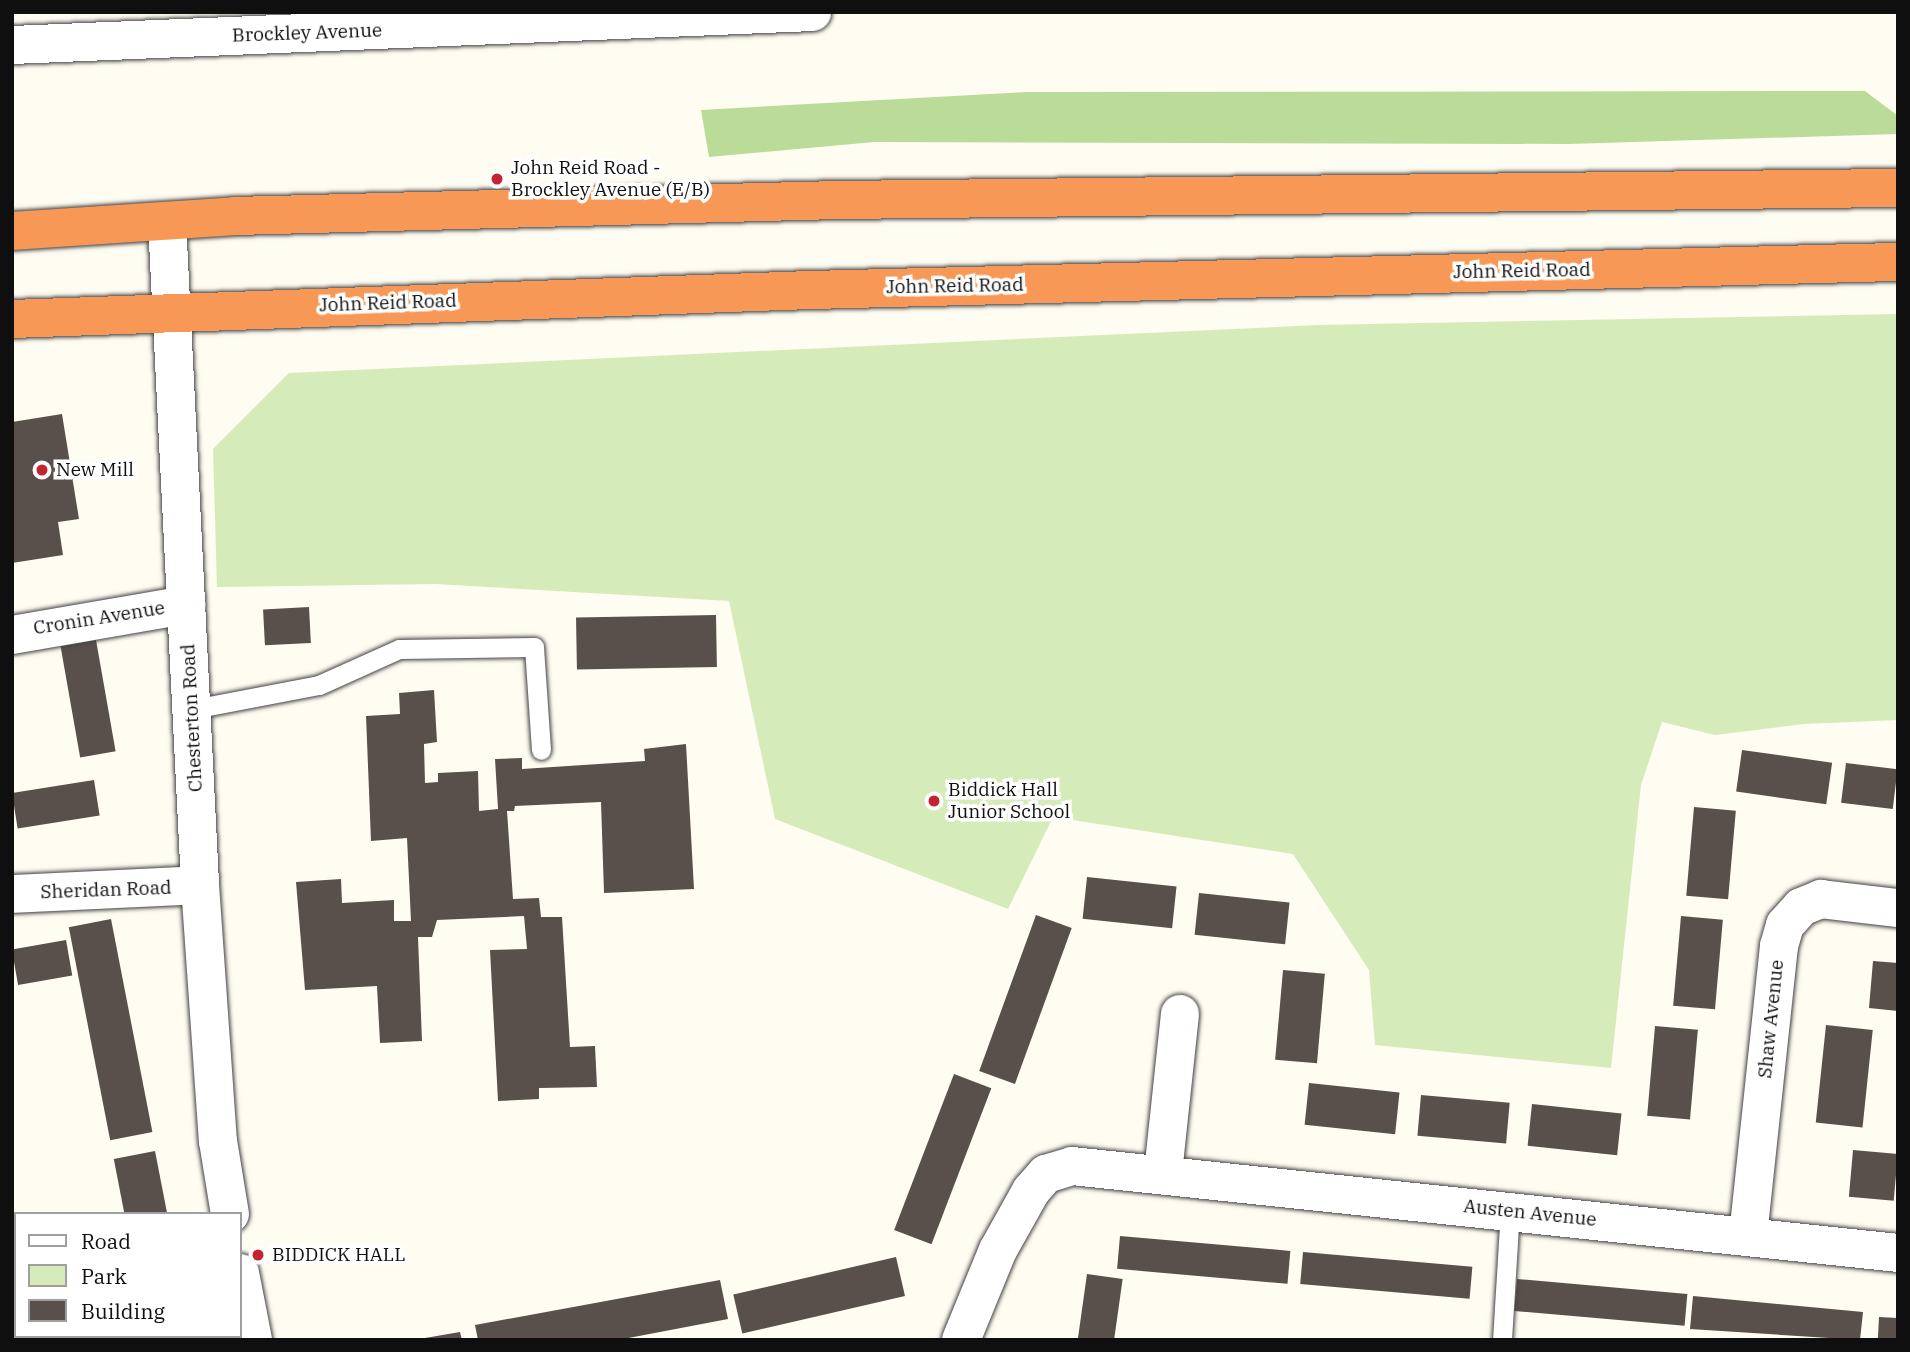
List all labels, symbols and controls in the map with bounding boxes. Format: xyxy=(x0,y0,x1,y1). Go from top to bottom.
street label: Brockley Avenue xyxy=(232,19,382,47)
place label: John Reid Road - Brockley Avenue (E/B) xyxy=(511,157,710,201)
marker: John Reid Road - Brockley Avenue (E/B) xyxy=(489,171,505,187)
street label: John Reid Road xyxy=(1453,258,1591,284)
street label: John Reid Road xyxy=(886,273,1024,299)
street label: John Reid Road xyxy=(319,289,457,317)
place label: New Mill xyxy=(56,459,134,481)
marker: New Mill xyxy=(34,462,50,478)
street label: Cronin Avenue xyxy=(32,596,166,640)
street label: Chesterton Road xyxy=(177,643,207,793)
place label: Biddick Hall Junior School xyxy=(948,779,1070,823)
marker: Biddick Hall Junior School xyxy=(926,793,942,809)
street label: Sheridan Road xyxy=(40,876,172,904)
street label: Shaw Avenue xyxy=(1753,959,1789,1079)
street label: Austen Avenue xyxy=(1462,1195,1598,1231)
legend xyxy=(14,1212,242,1338)
text: Road xyxy=(81,1227,131,1255)
place label: BIDDICK HALL xyxy=(272,1244,405,1266)
marker: BIDDICK HALL xyxy=(250,1247,266,1263)
text: Park xyxy=(81,1262,127,1290)
text: Building xyxy=(81,1297,165,1325)

